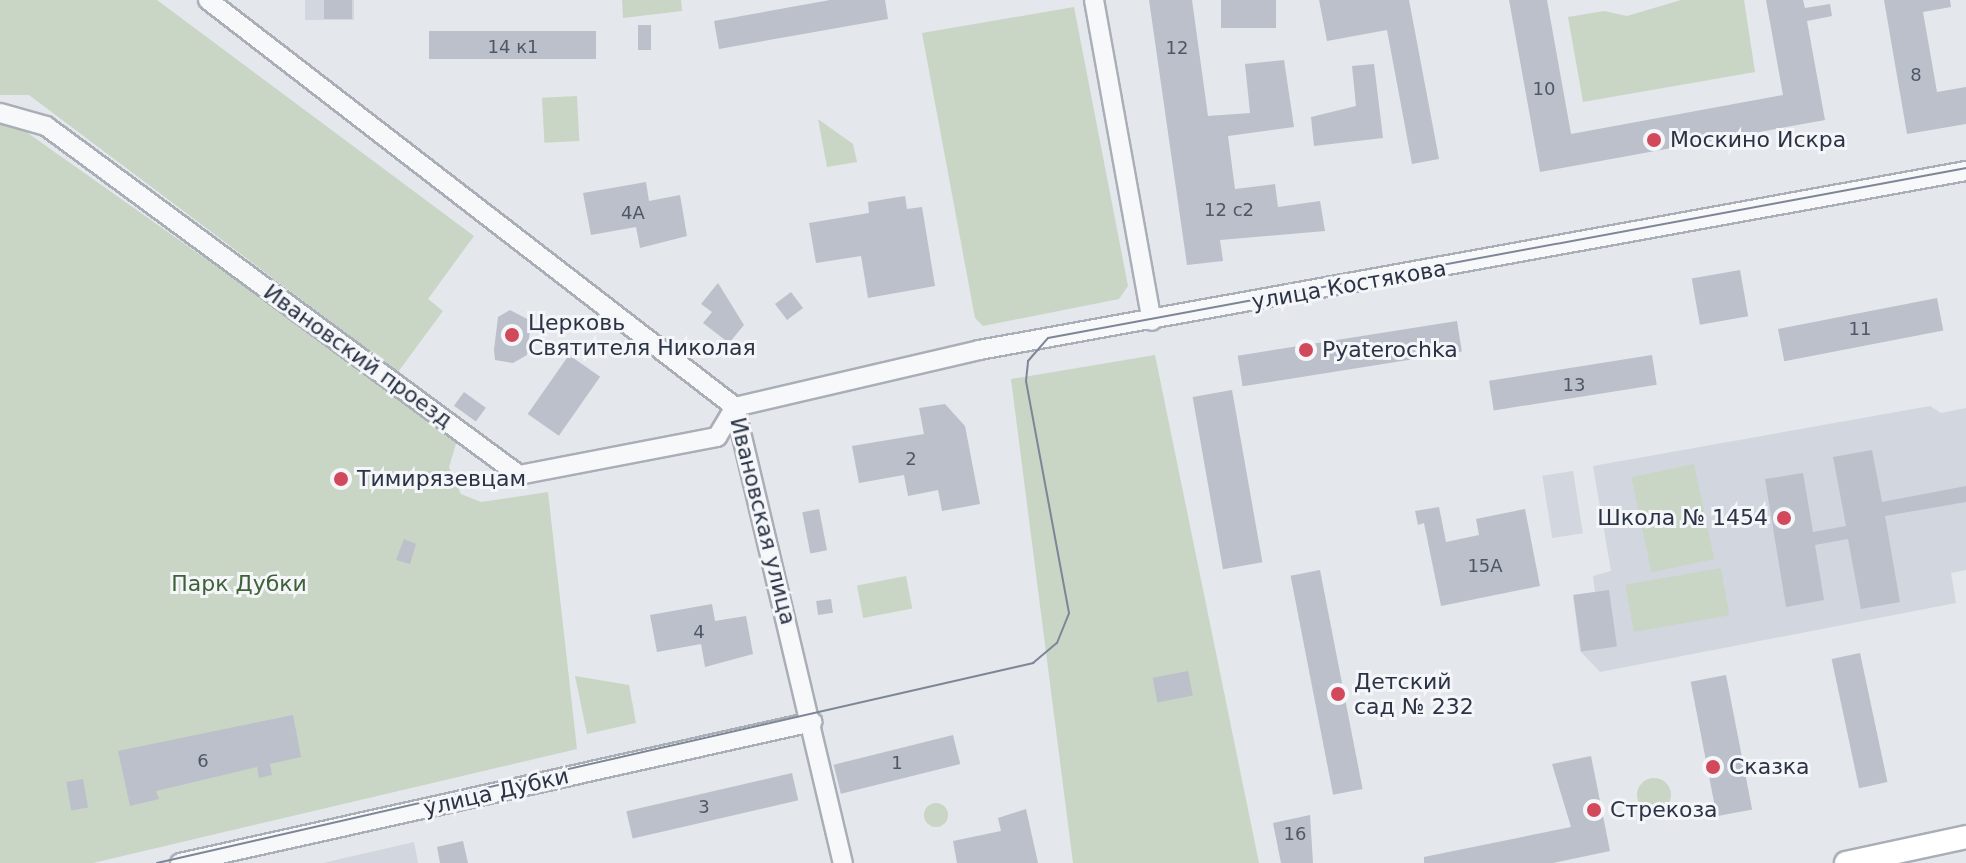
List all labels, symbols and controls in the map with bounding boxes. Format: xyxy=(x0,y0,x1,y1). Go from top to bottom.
house number: 14 к1 xyxy=(488,36,538,58)
house number: 12 xyxy=(1166,37,1188,59)
house number: 8 xyxy=(1910,64,1922,86)
house number: 10 xyxy=(1533,78,1555,100)
place label: Москино Искра xyxy=(1670,127,1846,153)
marker: Москино Искра xyxy=(1645,131,1663,149)
house number: 12 с2 xyxy=(1204,199,1254,221)
house number: 4А xyxy=(621,202,645,224)
street label: улица Костякова xyxy=(1250,255,1448,315)
street label: Ивановский проезд xyxy=(258,279,458,433)
place label: Церковь Святителя Николая xyxy=(528,309,756,360)
house number: 11 xyxy=(1849,318,1871,340)
marker: Церковь Святителя Николая xyxy=(503,326,521,344)
place label: Pyaterochka xyxy=(1322,337,1458,363)
marker: Pyaterochka xyxy=(1297,341,1315,359)
house number: 13 xyxy=(1563,374,1585,396)
street label: Ивановская улица xyxy=(724,415,802,627)
house number: 2 xyxy=(905,448,917,470)
place label: Тимирязевцам xyxy=(357,466,526,492)
marker: Тимирязевцам xyxy=(332,470,350,488)
place label: Школа № 1454 xyxy=(1597,505,1768,531)
marker: Школа № 1454 xyxy=(1775,509,1793,527)
house number: 15А xyxy=(1467,555,1503,577)
park label: Парк Дубки xyxy=(171,571,307,597)
house number: 4 xyxy=(693,621,705,643)
place label: Детский сад № 232 xyxy=(1354,668,1474,720)
marker: Детский сад № 232 xyxy=(1329,685,1347,703)
house number: 6 xyxy=(197,750,209,772)
house number: 1 xyxy=(891,752,903,774)
place label: Сказка xyxy=(1729,754,1810,780)
marker: Сказка xyxy=(1704,758,1722,776)
street label: улица Дубки xyxy=(421,762,571,822)
house number: 3 xyxy=(698,796,710,818)
place label: Стрекоза xyxy=(1610,797,1718,823)
marker: Стрекоза xyxy=(1585,801,1603,819)
house number: 16 xyxy=(1284,823,1306,845)

